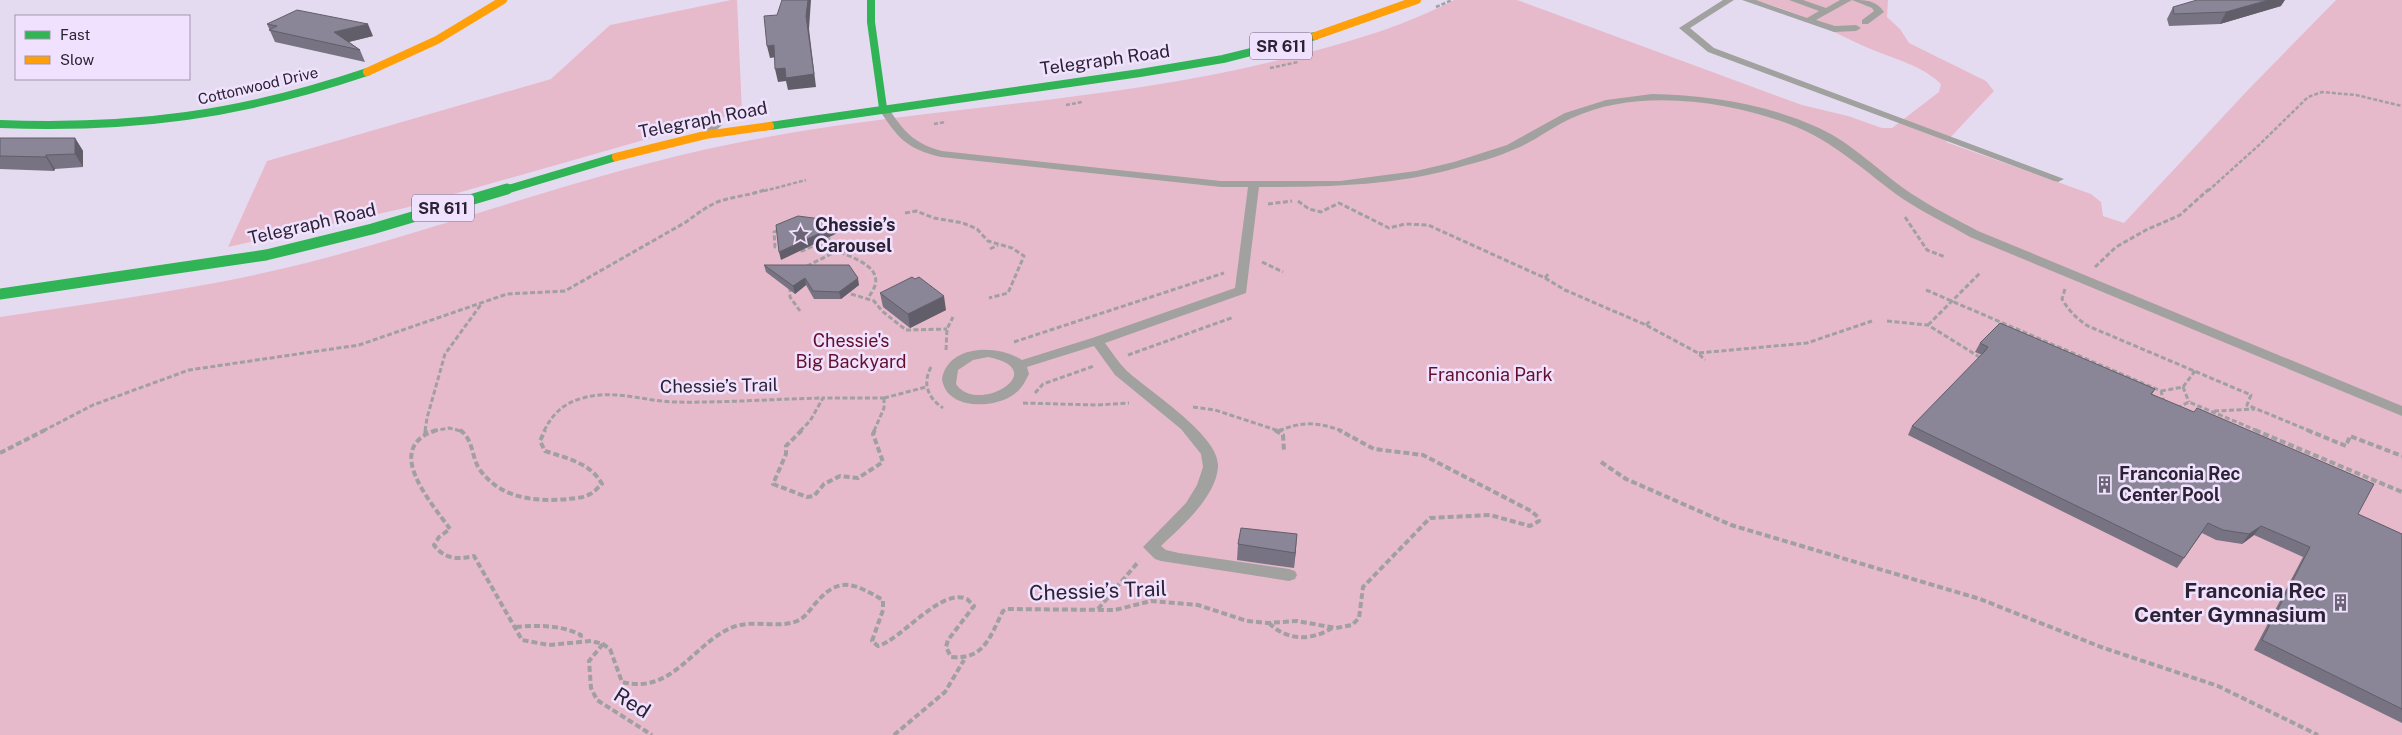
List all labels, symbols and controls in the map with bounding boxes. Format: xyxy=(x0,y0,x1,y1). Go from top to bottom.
legend xyxy=(15,15,190,80)
text: Fast xyxy=(60,26,90,43)
road number: SR 611 xyxy=(1250,32,1312,59)
street label: Telegraph Road xyxy=(1039,40,1171,79)
text: Slow xyxy=(60,51,95,68)
street label: Cottonwood Drive xyxy=(196,63,320,108)
street label: Telegraph Road xyxy=(637,97,769,142)
road number: SR 611 xyxy=(412,194,474,222)
street label: Telegraph Road xyxy=(246,199,378,248)
place label: Chessie’s Carousel xyxy=(815,214,895,256)
place icon: Chessie’s Carousel xyxy=(791,225,811,245)
park label: Chessie's Big Backyard xyxy=(795,330,907,372)
park label: Franconia Park xyxy=(1427,364,1553,385)
street label: Chessie’s Trail xyxy=(660,374,778,397)
place label: Franconia Rec Center Pool xyxy=(2119,463,2241,505)
building icon: Franconia Rec Center Pool xyxy=(2095,474,2115,494)
street label: Chessie’s Trail xyxy=(1029,576,1167,605)
place label: Franconia Rec Center Gymnasium xyxy=(2134,578,2326,627)
building icon: Franconia Rec Center Gymnasium xyxy=(2330,593,2350,613)
street label: Red xyxy=(609,682,655,723)

